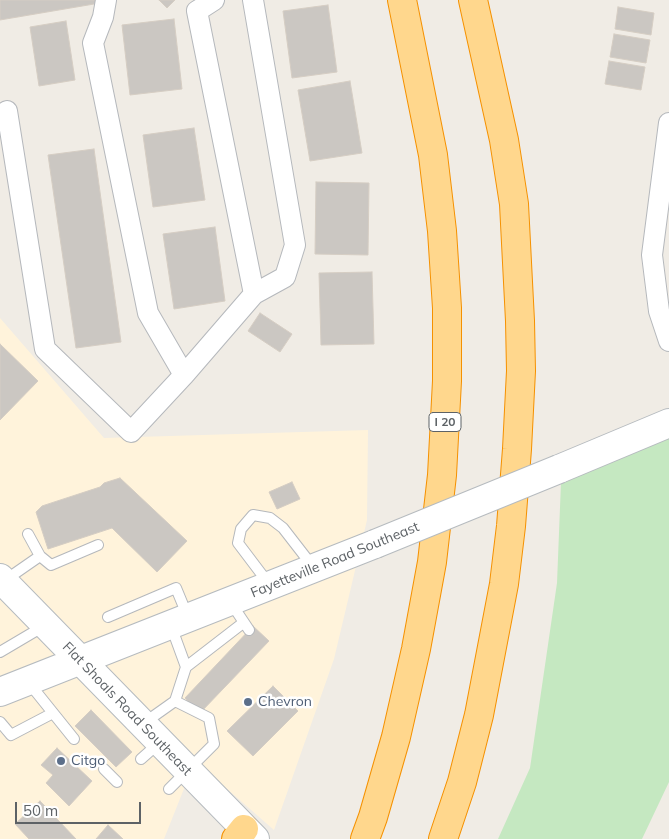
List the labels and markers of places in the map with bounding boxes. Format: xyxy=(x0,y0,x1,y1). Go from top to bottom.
place label: Chevron xyxy=(258,694,312,710)
marker: Chevron xyxy=(242,696,254,708)
place label: Citgo xyxy=(71,753,105,769)
marker: Citgo xyxy=(55,755,67,767)

